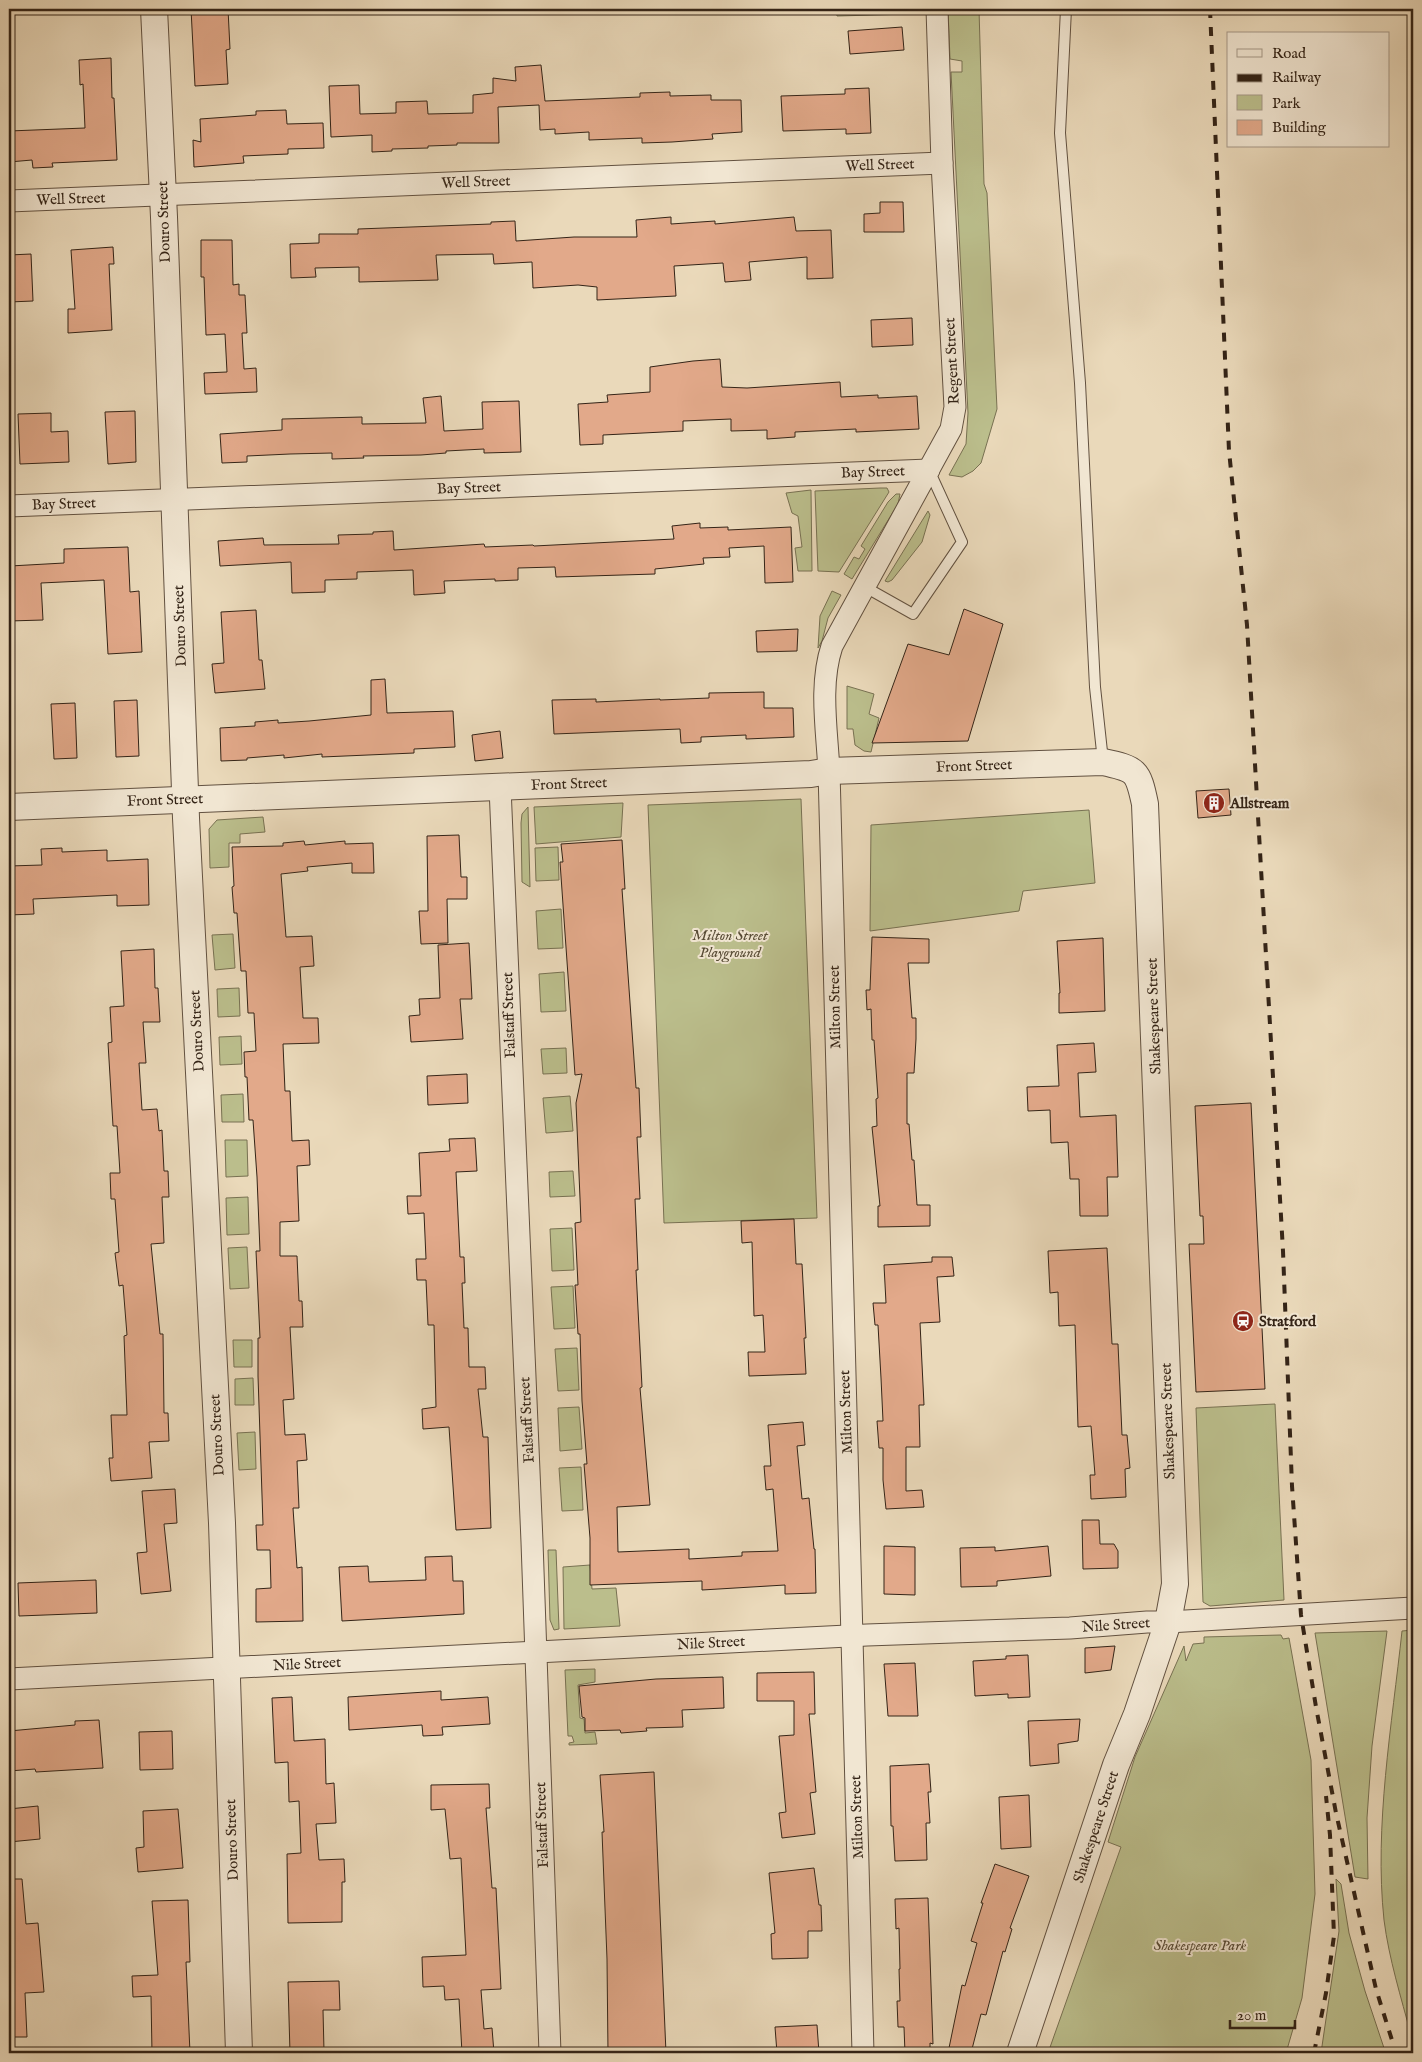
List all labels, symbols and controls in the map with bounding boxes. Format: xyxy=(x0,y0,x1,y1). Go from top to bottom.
legend xyxy=(1227,32,1390,148)
text: Road xyxy=(1272,44,1307,63)
text: Railway xyxy=(1272,68,1322,87)
text: Park xyxy=(1272,94,1302,113)
text: Building xyxy=(1272,118,1327,137)
street label: Well Street xyxy=(845,154,915,176)
street label: Well Street xyxy=(441,171,511,193)
street label: Douro Street xyxy=(153,181,175,263)
street label: Well Street xyxy=(36,188,106,210)
street label: Regent Street xyxy=(940,317,964,405)
street label: Bay Street xyxy=(841,461,905,483)
street label: Bay Street xyxy=(437,477,501,499)
street label: Bay Street xyxy=(32,493,96,515)
street label: Douro Street xyxy=(169,585,191,667)
street label: Front Street xyxy=(935,755,1013,777)
street label: Front Street xyxy=(530,773,608,795)
street label: Front Street xyxy=(126,789,204,811)
building icon: Allstream xyxy=(1202,791,1226,815)
place label: Allstream xyxy=(1229,794,1290,813)
park label: Milton Street Playground xyxy=(692,926,769,963)
street label: Shakespeare Street xyxy=(1142,957,1166,1075)
street label: Milton Street xyxy=(825,965,845,1049)
street label: Falstaff Street xyxy=(498,972,520,1058)
street label: Douro Street xyxy=(185,990,209,1072)
station icon: Stratford xyxy=(1231,1309,1255,1333)
place label: Stratford xyxy=(1259,1312,1317,1331)
street label: Shakespeare Street xyxy=(1156,1362,1180,1480)
street label: Milton Street xyxy=(835,1370,857,1454)
street label: Falstaff Street xyxy=(515,1376,539,1464)
street label: Douro Street xyxy=(205,1394,229,1476)
street label: Nile Street xyxy=(1081,1613,1151,1637)
street label: Nile Street xyxy=(676,1632,746,1654)
street label: Nile Street xyxy=(272,1653,342,1675)
street label: Shakespeare Street xyxy=(1069,1769,1123,1885)
street label: Milton Street xyxy=(846,1775,868,1859)
street label: Falstaff Street xyxy=(531,1782,553,1868)
street label: Douro Street xyxy=(221,1799,243,1881)
park label: Shakespeare Park xyxy=(1154,1936,1246,1955)
scale bar xyxy=(1230,1997,1294,2029)
text: 20 m xyxy=(1237,2006,1267,2025)

